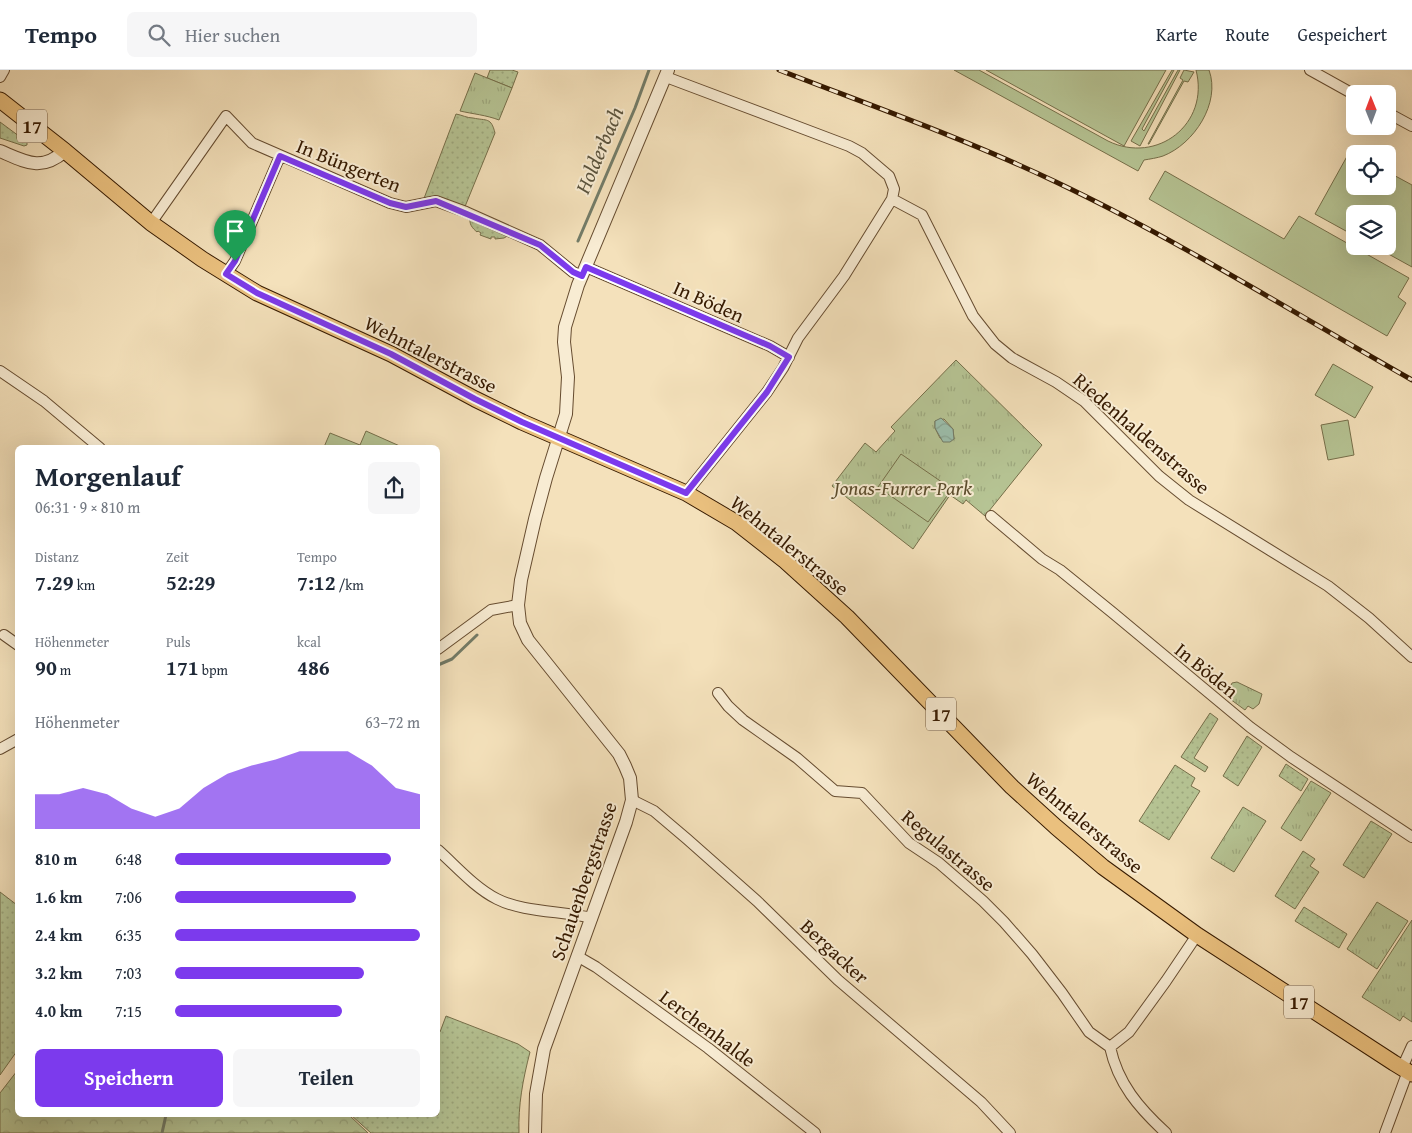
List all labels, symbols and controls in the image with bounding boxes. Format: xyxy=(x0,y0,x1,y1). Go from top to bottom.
search box xyxy=(127,12,477,57)
text: Tempo xyxy=(25,17,97,52)
icon: search xyxy=(145,21,173,49)
text: Hier suchen xyxy=(185,21,280,49)
text: Karte xyxy=(1156,21,1197,48)
text: Route xyxy=(1225,21,1270,48)
text: Gespeichert xyxy=(1298,21,1387,48)
north arrow xyxy=(1346,85,1396,135)
map controls xyxy=(1346,85,1396,255)
water label: Holderbach xyxy=(566,101,631,199)
road number: 17 xyxy=(17,110,47,142)
street label: In Büngerten xyxy=(292,131,406,199)
button: locate xyxy=(1346,145,1396,195)
button: layers xyxy=(1346,205,1396,255)
pin xyxy=(214,210,256,261)
icon: arrive xyxy=(221,217,249,245)
street label: In Böden xyxy=(669,273,749,329)
street label: Wehntalerstrasse xyxy=(360,308,502,400)
street label: Riedenhaldenstrasse xyxy=(1067,365,1217,501)
text: Morgenlauf xyxy=(35,455,181,496)
button: share xyxy=(368,462,420,514)
park label: Jonas-Furrer-Park xyxy=(831,473,973,502)
street label: Wehntalerstrasse xyxy=(724,488,856,602)
text: 06:31 · 9 × 810 m xyxy=(35,495,140,519)
text: Distanz xyxy=(35,547,79,567)
text: Zeit xyxy=(166,547,189,567)
text: Tempo xyxy=(297,547,337,567)
text: 7.29 xyxy=(35,567,74,598)
text: 52:29 xyxy=(166,567,215,598)
text: 7:12 xyxy=(297,567,336,598)
text: km xyxy=(74,575,95,595)
text: /km xyxy=(336,575,364,595)
text: Höhenmeter xyxy=(35,632,109,652)
text: Puls xyxy=(166,632,191,652)
text: kcal xyxy=(297,632,321,652)
street label: In Böden xyxy=(1169,635,1245,705)
text: 90 xyxy=(35,652,57,683)
text: 171 xyxy=(166,652,199,683)
text: 486 xyxy=(297,652,330,683)
text: m xyxy=(57,660,71,680)
text: bpm xyxy=(199,660,228,680)
road number: 17 xyxy=(926,698,956,731)
text: Höhenmeter xyxy=(35,710,120,734)
text: 63–72 m xyxy=(365,710,420,734)
street label: Wehntalerstrasse xyxy=(1020,764,1150,880)
street label: Schauenbergstrasse xyxy=(542,798,624,964)
street label: Regulastrasse xyxy=(896,802,1002,898)
text: 810 m xyxy=(35,847,77,871)
text: 6:48 xyxy=(115,847,142,871)
text: 1.6 km xyxy=(35,885,82,909)
text: 7:06 xyxy=(115,885,142,909)
street label: Bergacker xyxy=(794,912,876,990)
text: 2.4 km xyxy=(35,923,82,947)
text: 6:35 xyxy=(115,923,142,947)
text: 3.2 km xyxy=(35,961,82,985)
text: 7:03 xyxy=(115,961,142,985)
street label: Lerchenhalde xyxy=(654,982,762,1074)
road number: 17 xyxy=(1284,986,1314,1019)
text: 4.0 km xyxy=(35,999,82,1023)
text: 7:15 xyxy=(115,999,142,1023)
button: Speichern xyxy=(35,1049,223,1107)
button: Teilen xyxy=(233,1049,420,1107)

